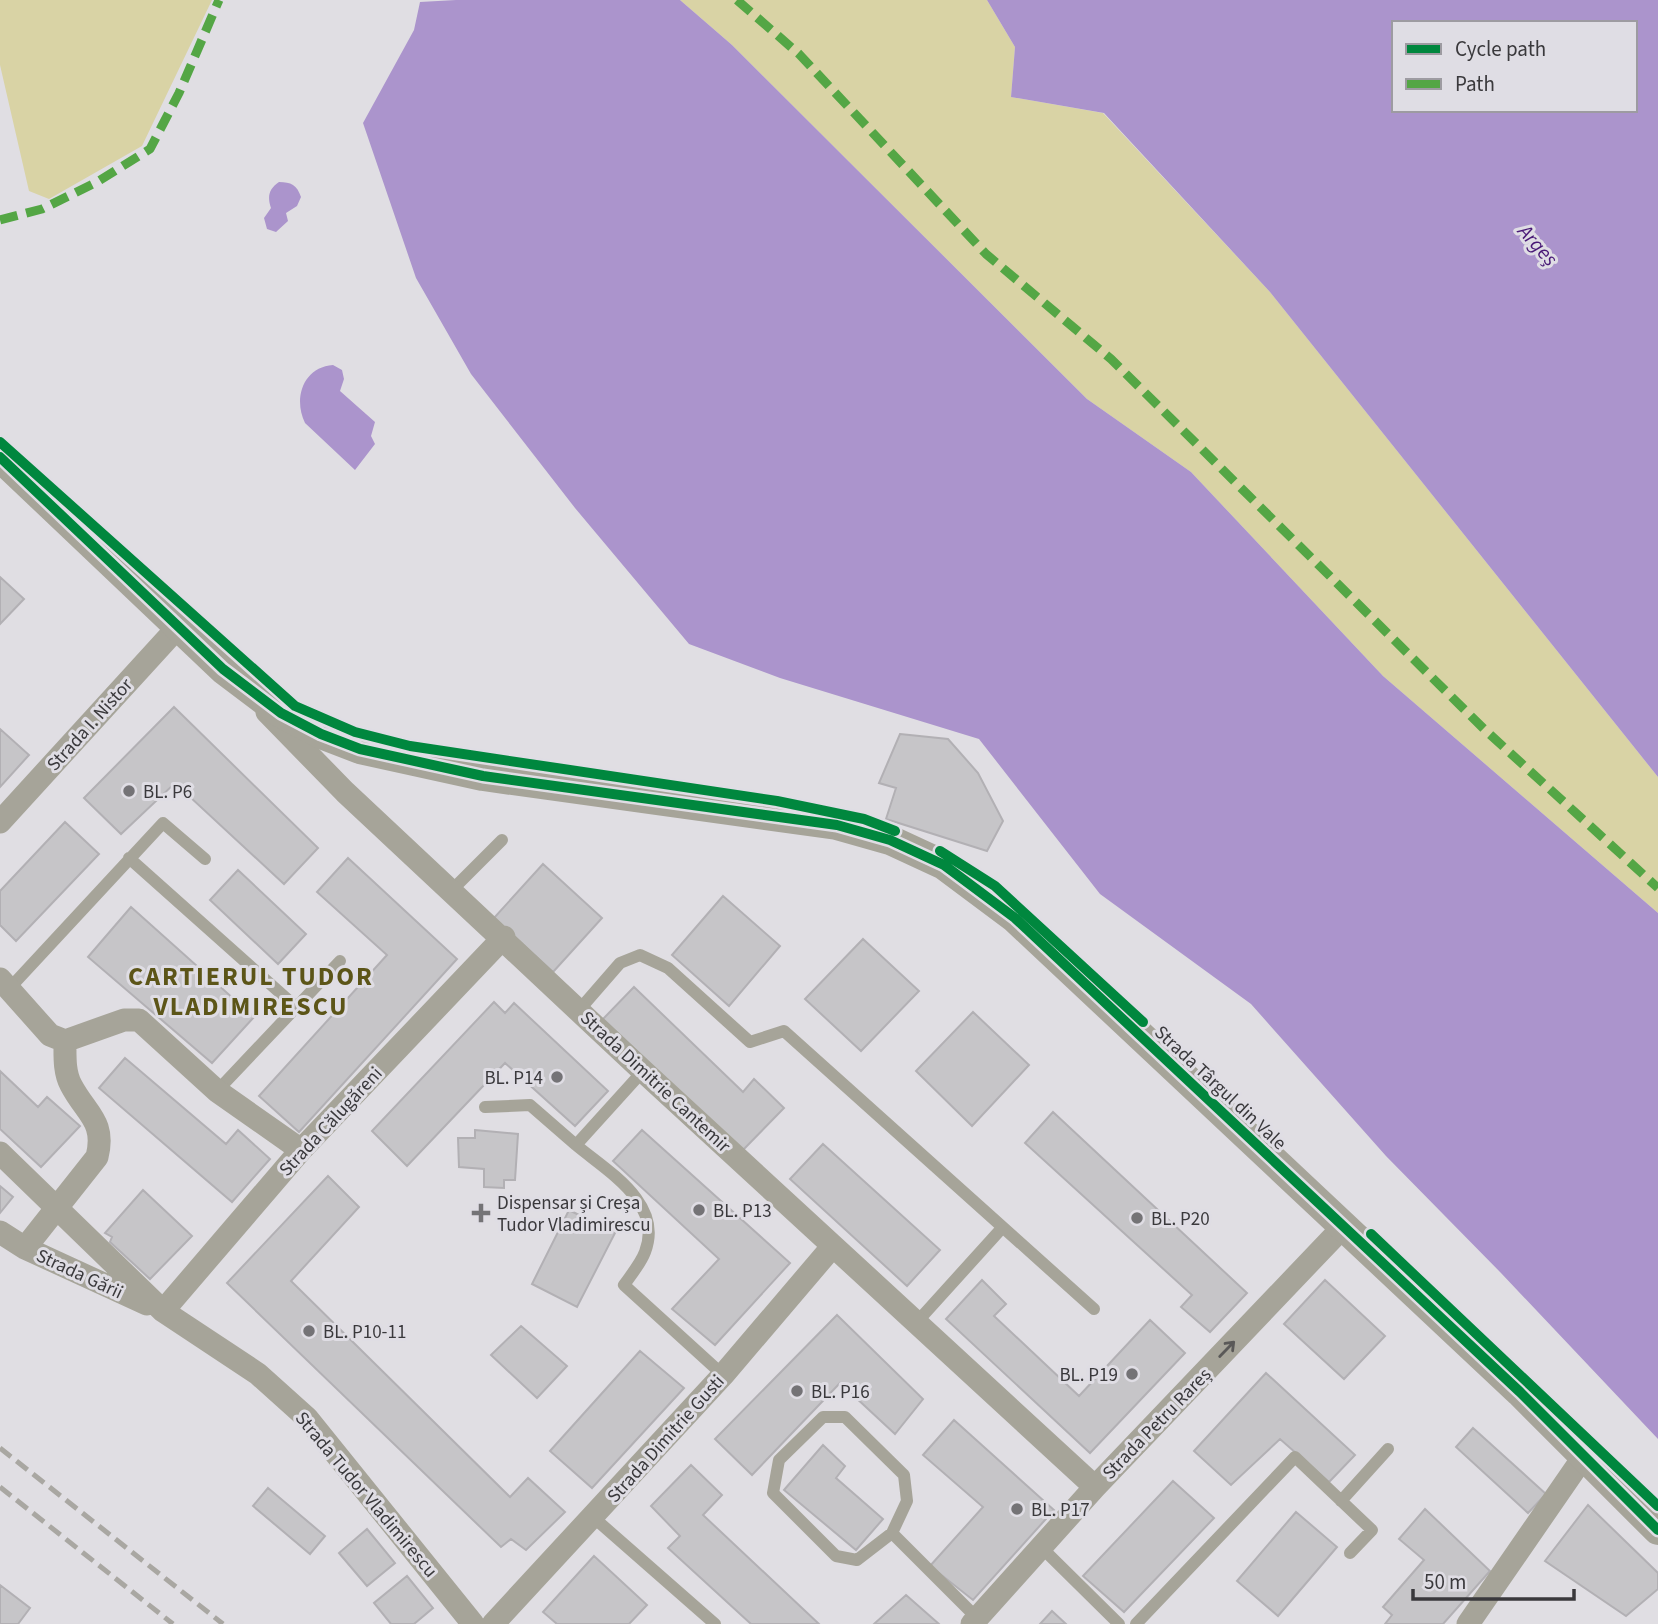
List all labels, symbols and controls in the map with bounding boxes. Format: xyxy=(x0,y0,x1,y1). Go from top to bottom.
legend xyxy=(1392,21,1637,112)
text: Cycle path xyxy=(1455,34,1546,64)
text: Path xyxy=(1455,69,1495,99)
water label: Argeș xyxy=(1510,216,1565,273)
street label: Strada I. Nistor xyxy=(41,672,140,777)
place label: BL. P6 xyxy=(143,779,192,806)
marker: BL. P6 xyxy=(121,783,137,799)
district label: CARTIERUL TUDOR VLADIMIRESCU xyxy=(128,958,374,1025)
street label: Strada Dimitrie Cantemir xyxy=(574,1005,736,1159)
street label: Strada Târgul din Vale xyxy=(1148,1020,1292,1157)
street label: Strada Călugăreni xyxy=(273,1061,389,1183)
place label: BL. P14 xyxy=(484,1065,543,1092)
marker: BL. P14 xyxy=(549,1069,565,1085)
place label: Dispensar și Creșa Tudor Vladimirescu xyxy=(497,1190,651,1239)
place label: BL. P13 xyxy=(713,1198,772,1225)
marker: BL. P13 xyxy=(691,1202,707,1218)
marker: Dispensar și Creșa Tudor Vladimirescu xyxy=(471,1203,491,1223)
place label: BL. P20 xyxy=(1151,1206,1210,1233)
marker: BL. P20 xyxy=(1129,1210,1145,1226)
street label: Strada Gării xyxy=(32,1242,127,1306)
place label: BL. P10-11 xyxy=(323,1319,406,1346)
marker: BL. P10-11 xyxy=(301,1323,317,1339)
one-way arrow xyxy=(1219,1341,1236,1358)
place label: BL. P19 xyxy=(1059,1362,1118,1389)
street label: Strada Petru Rareș xyxy=(1096,1362,1218,1486)
marker: BL. P19 xyxy=(1124,1366,1140,1382)
street label: Strada Dimitrie Gusti xyxy=(601,1369,731,1509)
place label: BL. P16 xyxy=(811,1379,870,1406)
marker: BL. P16 xyxy=(789,1383,805,1399)
street label: Strada Tudor Vladimirescu xyxy=(288,1406,443,1584)
place label: BL. P17 xyxy=(1031,1497,1090,1524)
marker: BL. P17 xyxy=(1009,1501,1025,1517)
scale bar xyxy=(1413,1558,1574,1602)
text: 50 m xyxy=(1424,1567,1466,1597)

